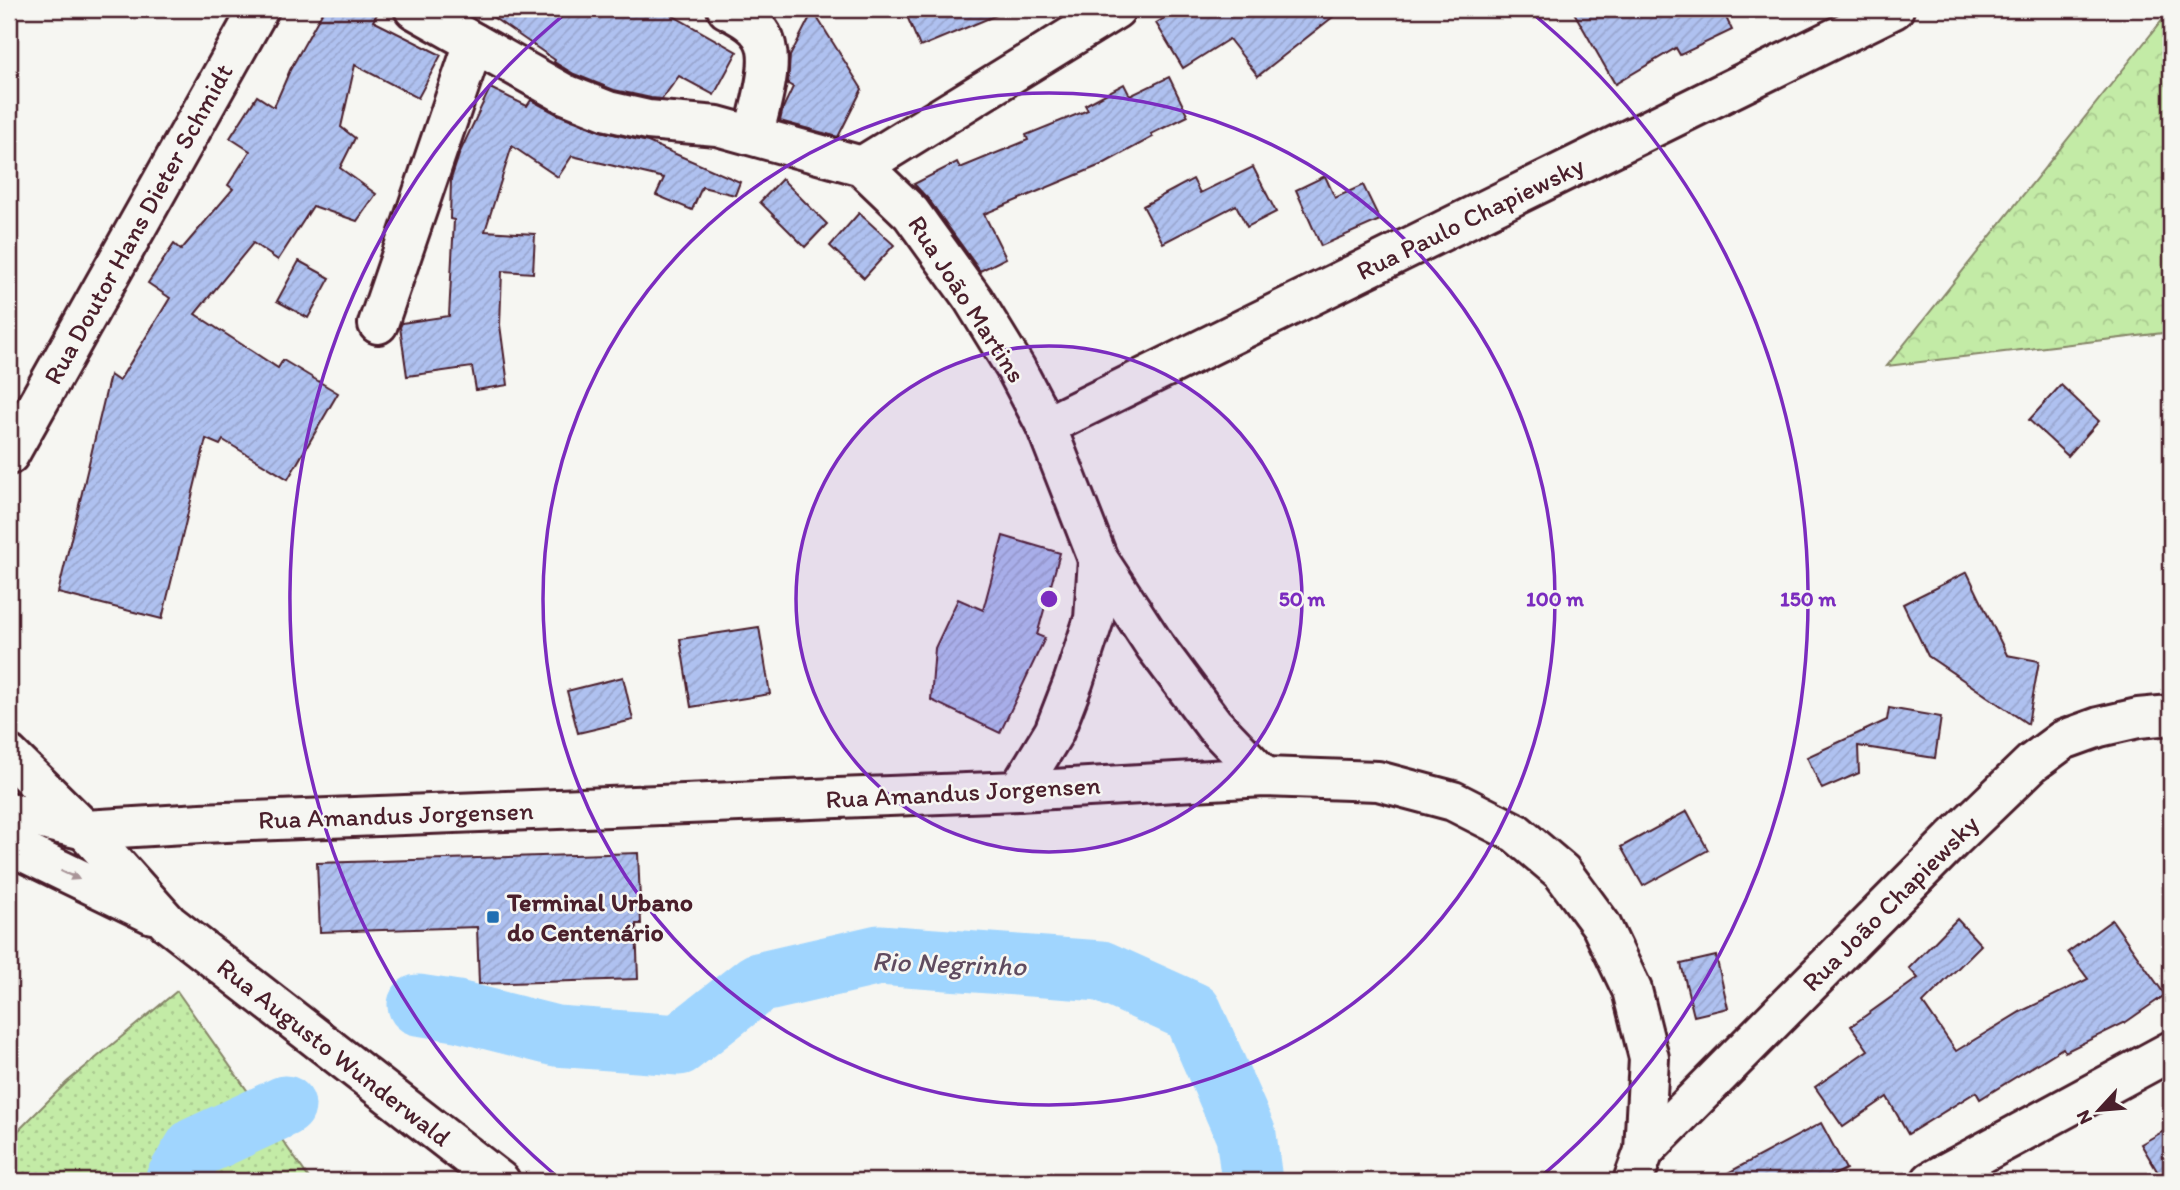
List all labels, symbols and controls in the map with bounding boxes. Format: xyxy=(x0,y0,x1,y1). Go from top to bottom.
street label: Rua Doutor Hans Dieter Schmidt xyxy=(36,58,240,390)
street label: Rua Paulo Chapiewsky xyxy=(1351,149,1589,287)
street label: Rua João Martins xyxy=(901,209,1033,389)
text: 50 m xyxy=(1279,586,1326,611)
text: 100 m xyxy=(1526,586,1584,611)
text: 150 m xyxy=(1780,586,1836,611)
centre of rings xyxy=(1037,587,1061,611)
street label: Rua Amandus Jorgensen xyxy=(825,769,1102,815)
street label: Rua Amandus Jorgensen xyxy=(258,794,534,836)
street label: Rua João Chapiewsky xyxy=(1795,808,1985,998)
one-way arrow xyxy=(60,869,80,880)
place label: Terminal Urbano do Centenário xyxy=(506,886,693,948)
marker: Terminal Urbano do Centenário xyxy=(485,909,501,925)
water label: Rio Negrinho xyxy=(871,943,1027,983)
street label: Rua Augusto Wunderwald xyxy=(211,951,457,1153)
north arrow xyxy=(2064,1074,2134,1144)
text: N xyxy=(2071,1106,2097,1128)

